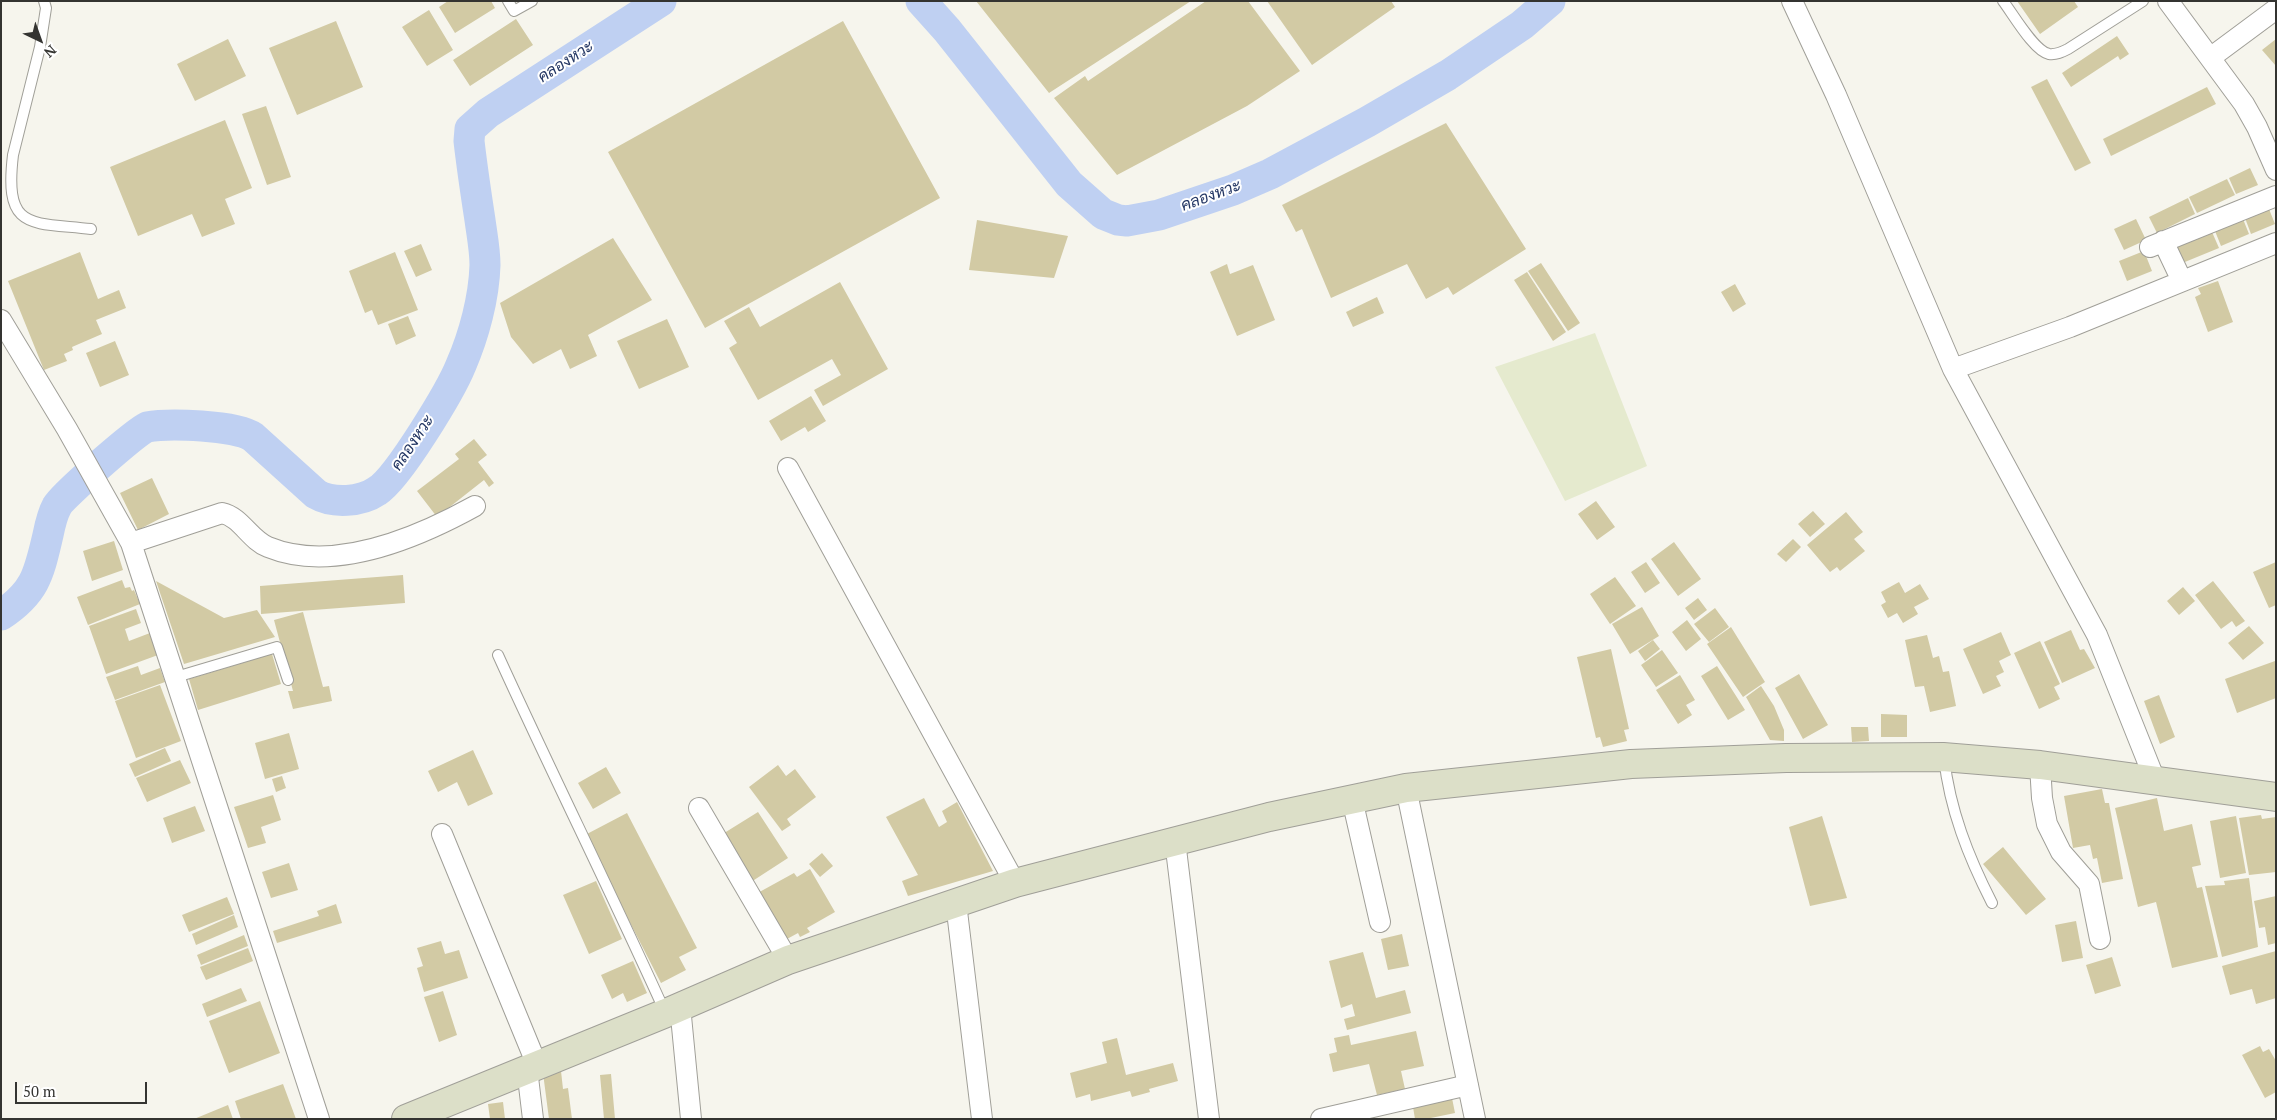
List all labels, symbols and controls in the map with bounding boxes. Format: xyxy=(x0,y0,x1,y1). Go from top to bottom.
north arrow xyxy=(15,15,65,65)
water label: คลองหวะ xyxy=(535,37,597,87)
text: N xyxy=(40,41,61,62)
water label: คลองหวะ xyxy=(1178,176,1244,216)
water label: คลองหวะ xyxy=(388,412,438,474)
scale bar xyxy=(18,1072,150,1104)
text: 50 m xyxy=(23,1081,56,1101)

